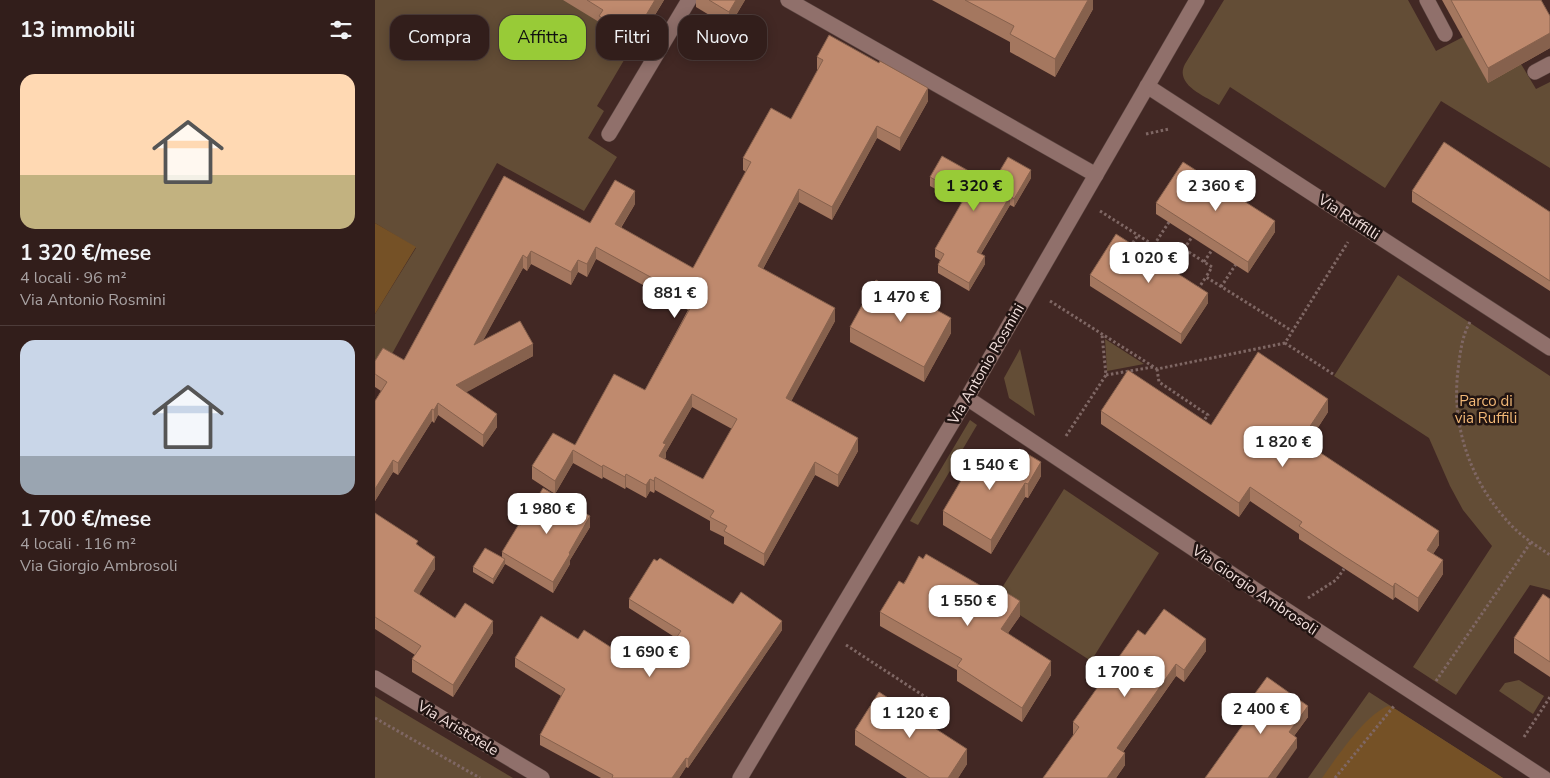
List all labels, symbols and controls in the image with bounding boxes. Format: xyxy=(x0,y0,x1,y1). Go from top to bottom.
chip: Compra xyxy=(390,15,489,60)
chip: Affitta xyxy=(499,15,586,60)
chip: Filtri xyxy=(596,15,668,60)
chip: Nuovo xyxy=(678,15,767,60)
text: 13 immobili xyxy=(20,16,135,44)
icon: filters xyxy=(327,16,355,44)
icon: home xyxy=(143,107,233,197)
pin: 1 320 € xyxy=(928,170,1020,212)
pin: 2 360 € xyxy=(1170,170,1262,212)
text: 1 320 € xyxy=(946,175,1002,197)
text: 2 360 € xyxy=(1188,175,1244,197)
street label: Via Ruffilli xyxy=(1314,189,1384,244)
text: 1 320 €/mese xyxy=(20,239,151,267)
pin: 1 020 € xyxy=(1103,242,1195,284)
text: 1 020 € xyxy=(1121,247,1177,269)
text: 4 locali · 96 m² xyxy=(20,267,127,289)
pin: 881 € xyxy=(640,276,710,319)
pin: 1 470 € xyxy=(855,280,947,323)
text: 881 € xyxy=(654,282,696,304)
text: 1 470 € xyxy=(873,286,929,308)
text: Via Antonio Rosmini xyxy=(20,289,166,311)
street label: Via Antonio Rosmini xyxy=(943,300,1029,429)
icon: home xyxy=(143,372,233,462)
park label: Parco di via Ruffili xyxy=(1455,391,1517,428)
pin: 1 820 € xyxy=(1237,426,1329,468)
text: 1 820 € xyxy=(1255,431,1311,453)
pin: 1 540 € xyxy=(944,448,1036,491)
text: 1 540 € xyxy=(962,454,1018,476)
pin: 1 980 € xyxy=(501,492,593,535)
text: 1 980 € xyxy=(519,498,575,520)
text: 1 700 €/mese xyxy=(20,505,151,533)
text: 4 locali · 116 m² xyxy=(20,533,136,555)
street label: Via Giorgio Ambrosoli xyxy=(1187,540,1322,640)
text: Via Giorgio Ambrosoli xyxy=(20,555,178,577)
pin: 1 550 € xyxy=(922,584,1014,627)
text: 1 550 € xyxy=(940,590,996,612)
pin: 1 690 € xyxy=(604,636,696,678)
text: 1 690 € xyxy=(622,641,678,663)
pin: 1 700 € xyxy=(1079,656,1171,698)
text: 1 700 € xyxy=(1097,661,1153,683)
pin: 2 400 € xyxy=(1215,692,1307,735)
street label: Via Aristotele xyxy=(413,695,502,760)
pin: 1 120 € xyxy=(864,696,956,739)
text: 2 400 € xyxy=(1233,698,1289,720)
text: 1 120 € xyxy=(882,702,938,724)

